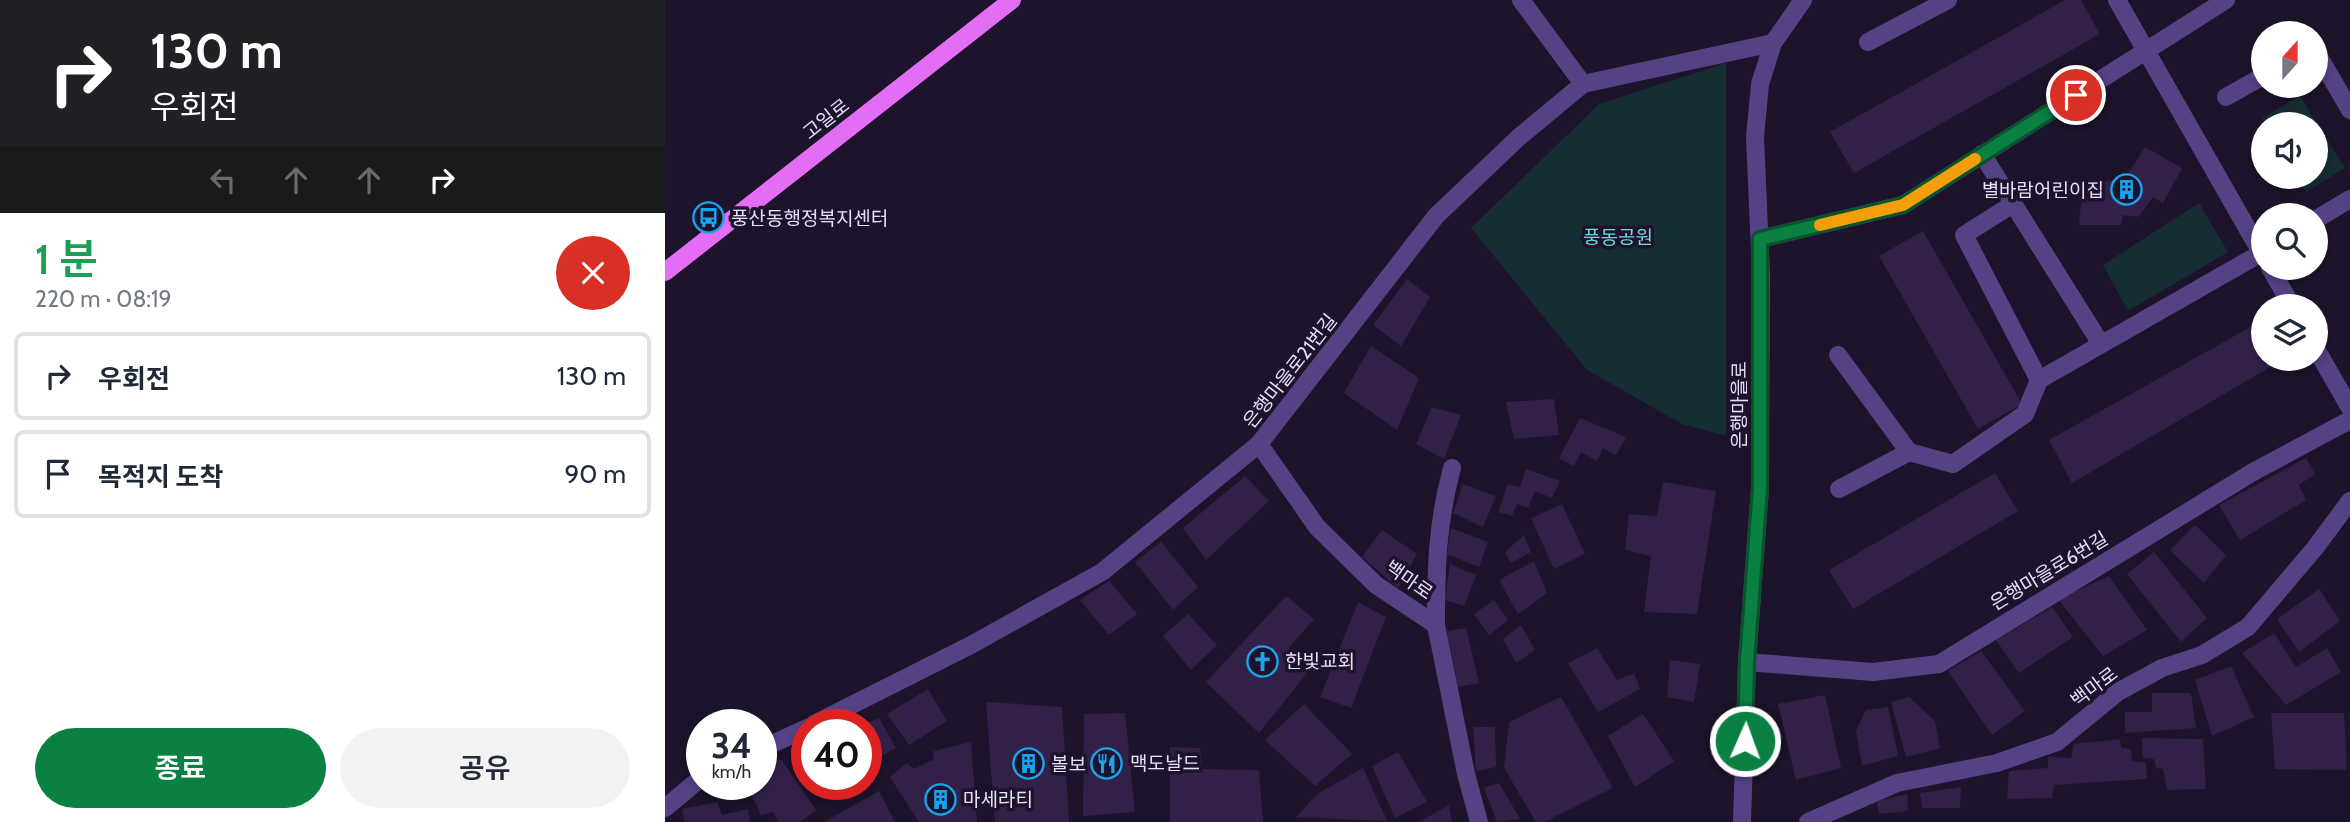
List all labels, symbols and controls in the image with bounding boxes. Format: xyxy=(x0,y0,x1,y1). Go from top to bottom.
text: 130 m xyxy=(150,21,283,80)
north arrow xyxy=(2251,21,2327,98)
map controls xyxy=(2251,21,2328,371)
icon: right xyxy=(35,28,126,119)
pin xyxy=(2046,65,2106,125)
icon: arrive xyxy=(2057,76,2095,114)
text: 우회전 xyxy=(150,87,238,126)
street label: 고일로 xyxy=(798,94,854,144)
button: sound xyxy=(2251,112,2328,189)
icon: left xyxy=(204,161,242,199)
icon: ahead xyxy=(277,161,315,199)
icon: ahead xyxy=(350,161,388,199)
icon: right xyxy=(423,161,461,199)
building icon: 별바람어린이집 xyxy=(2110,173,2144,207)
place label: 별바람어린이집 xyxy=(1982,179,2104,202)
bus stop icon: 풍산동행정복지센터 xyxy=(691,201,725,235)
button: search xyxy=(2251,203,2328,280)
place label: 풍산동행정복지센터 xyxy=(731,207,888,230)
park label: 풍동공원 xyxy=(1583,226,1653,249)
text: 1 분 xyxy=(35,233,98,285)
button: close xyxy=(556,236,630,310)
text: 220 m · 08:19 xyxy=(35,285,172,313)
button: layers xyxy=(2251,294,2328,371)
street label: 은행마을로21번길 xyxy=(1238,309,1342,433)
icon: right xyxy=(39,357,77,395)
text: 130 m xyxy=(557,360,626,392)
street label: 은행마을로 xyxy=(1728,361,1751,449)
text: 우회전 xyxy=(98,363,170,395)
icon: arrive xyxy=(39,455,77,493)
text: 90 m xyxy=(564,458,626,490)
text: 목적지 도착 xyxy=(98,461,223,493)
street label: 은행마을로6번길 xyxy=(1986,527,2112,615)
street label: 백마로 xyxy=(1381,556,1437,604)
church icon: 한빛교회 xyxy=(1245,644,1279,678)
place label: 한빛교회 xyxy=(1285,650,1355,673)
street label: 백마로 xyxy=(2066,662,2122,712)
position arrow xyxy=(1708,704,1782,778)
speed limit sign: 40 xyxy=(791,709,882,800)
text: 34 xyxy=(711,724,752,767)
button: 종료 xyxy=(35,728,326,808)
button: 공유 xyxy=(340,728,630,808)
restaurant icon: 맥도날드 xyxy=(1090,746,1124,780)
building icon: 볼보 xyxy=(1011,747,1045,781)
place label: 맥도날드 xyxy=(1130,752,1200,775)
place label: 볼보 xyxy=(1051,753,1086,776)
text: km/h xyxy=(712,761,751,783)
building icon: 마세라티 xyxy=(923,782,957,816)
place label: 마세라티 xyxy=(963,788,1033,811)

